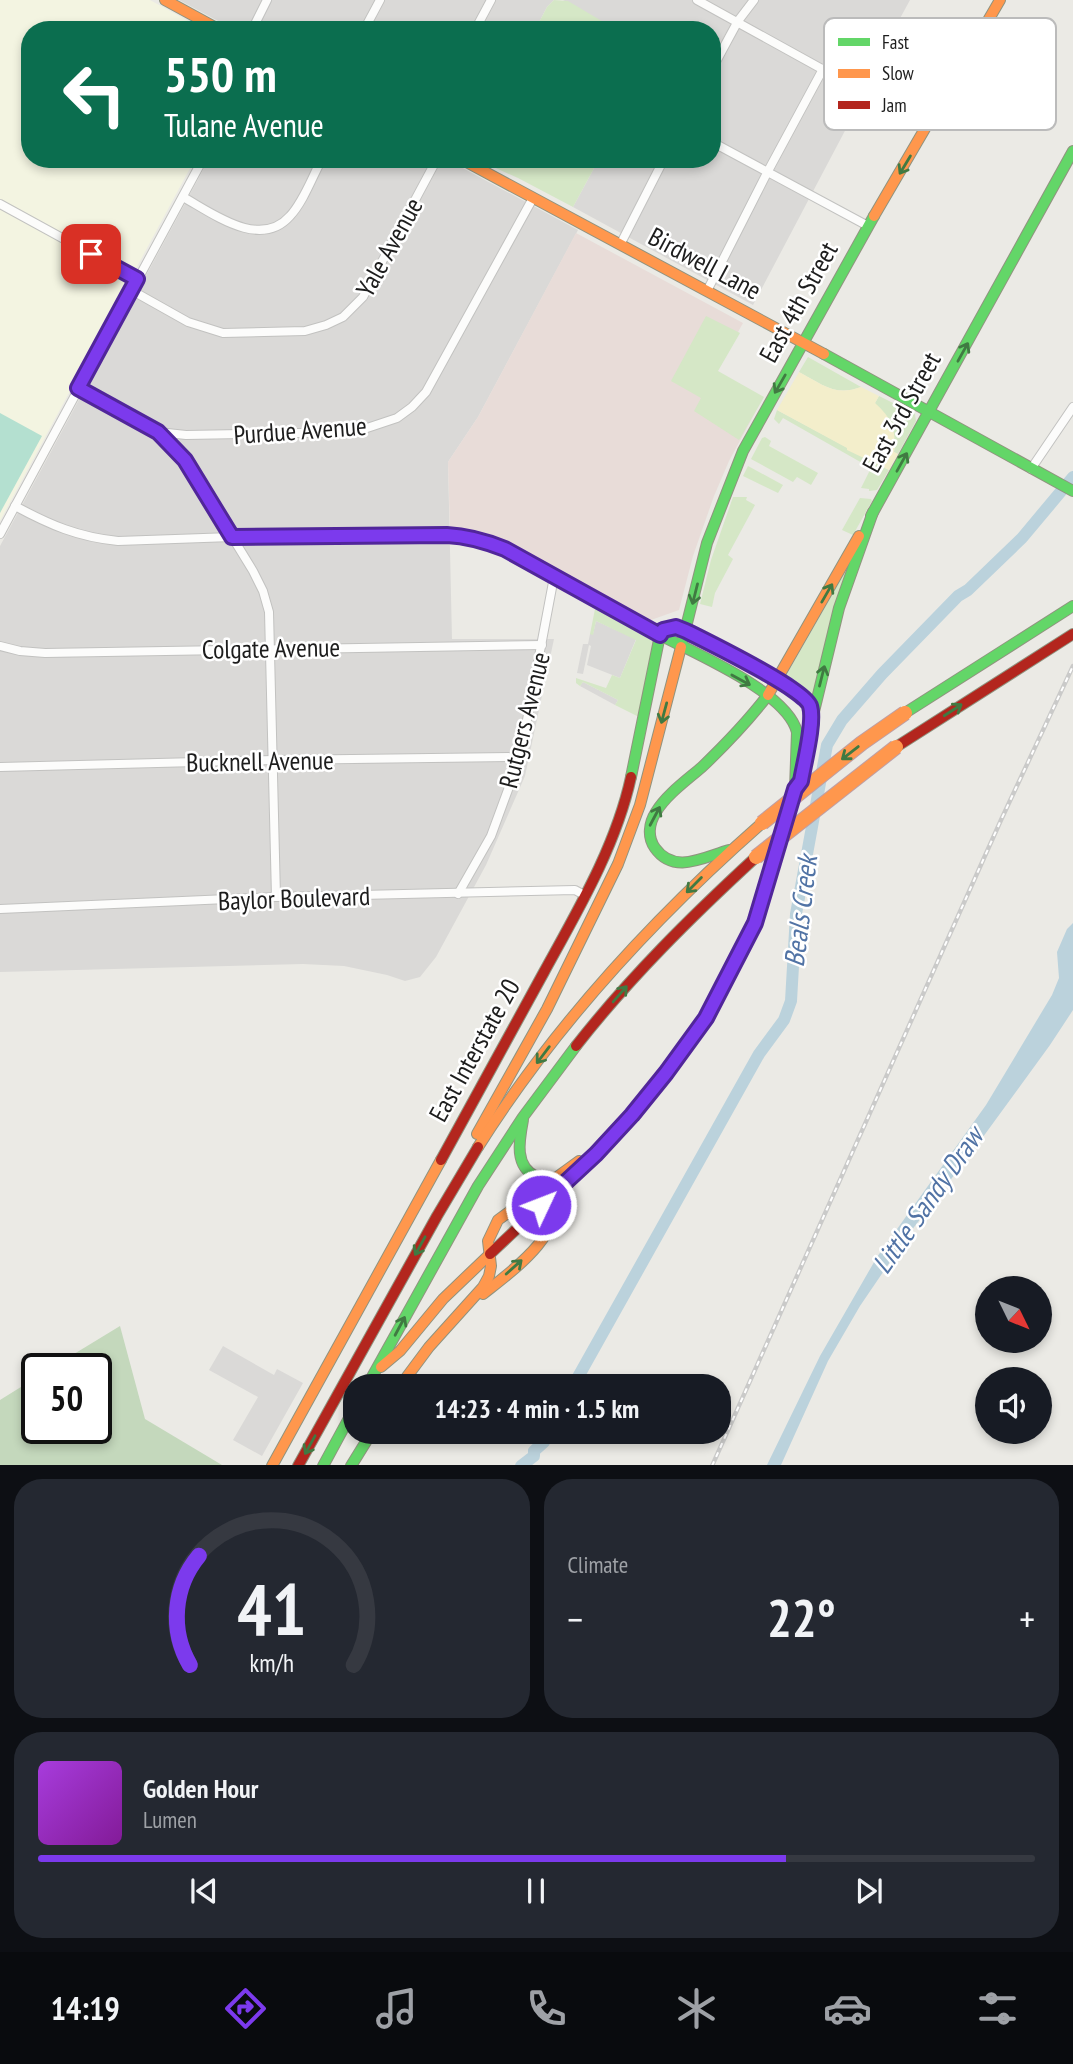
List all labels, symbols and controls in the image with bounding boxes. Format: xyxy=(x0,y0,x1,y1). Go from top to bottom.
legend xyxy=(824,18,1056,130)
text: Fast xyxy=(882,30,910,54)
text: 550 m xyxy=(164,42,277,106)
icon: left xyxy=(49,49,140,140)
text: Slow xyxy=(882,61,915,85)
text: Jam xyxy=(881,93,907,117)
text: Tulane Avenue xyxy=(164,104,324,146)
one-way arrow xyxy=(897,155,911,175)
street label: Yale Avenue xyxy=(348,192,430,302)
street label: Birdwell Lane xyxy=(643,220,767,306)
pin xyxy=(61,224,121,284)
icon: arrive xyxy=(72,235,110,273)
street label: East 4th Street xyxy=(751,236,845,368)
one-way arrow xyxy=(956,342,970,362)
street label: East 3rd Street xyxy=(854,346,948,478)
one-way arrow xyxy=(773,373,786,394)
street label: Purdue Avenue xyxy=(232,409,368,451)
one-way arrow xyxy=(895,452,909,472)
one-way arrow xyxy=(688,582,701,605)
one-way arrow xyxy=(821,583,834,604)
street label: Colgate Avenue xyxy=(202,630,340,666)
street label: Rutgers Avenue xyxy=(491,648,557,792)
one-way arrow xyxy=(816,665,829,688)
one-way arrow xyxy=(730,674,751,687)
one-way arrow xyxy=(657,701,670,724)
one-way arrow xyxy=(943,703,963,717)
street label: Bucknell Avenue xyxy=(186,743,334,779)
one-way arrow xyxy=(841,746,860,761)
one-way arrow xyxy=(649,806,663,826)
water label: Beals Creek xyxy=(775,850,826,969)
one-way arrow xyxy=(685,876,702,893)
street label: Baylor Boulevard xyxy=(217,879,371,917)
street label: East Interstate 20 xyxy=(421,973,527,1127)
one-way arrow xyxy=(612,986,628,1004)
one-way arrow xyxy=(536,1046,551,1064)
water label: Little Sandy Draw xyxy=(863,1117,993,1280)
position arrow xyxy=(504,1168,578,1242)
one-way arrow xyxy=(413,1236,427,1256)
one-way arrow xyxy=(505,1259,523,1275)
north arrow xyxy=(975,1276,1052,1353)
map controls xyxy=(975,1276,1052,1444)
one-way arrow xyxy=(393,1316,407,1337)
speed limit sign: 50 xyxy=(21,1353,112,1444)
button: sound xyxy=(975,1367,1052,1444)
text: 14:23 · 4 min · 1.5 km xyxy=(435,1392,639,1425)
one-way arrow xyxy=(303,1435,317,1455)
text: Climate xyxy=(568,1550,628,1579)
text: 41 xyxy=(237,1561,307,1655)
text: 22° xyxy=(767,1584,836,1651)
text: − xyxy=(568,1594,583,1643)
text: + xyxy=(1019,1594,1035,1643)
text: km/h xyxy=(250,1646,294,1678)
text: Golden Hour xyxy=(143,1772,258,1805)
text: Lumen xyxy=(143,1805,197,1834)
icon: previous xyxy=(185,1872,223,1910)
icon: pause xyxy=(517,1872,555,1910)
icon: next xyxy=(850,1872,888,1910)
icon: directions xyxy=(221,1984,270,2033)
icon: music xyxy=(372,1984,421,2033)
icon: phone xyxy=(522,1984,571,2033)
icon: climate xyxy=(672,1984,721,2033)
icon: car xyxy=(823,1984,872,2033)
icon: filters xyxy=(973,1984,1022,2033)
text: 14:19 xyxy=(51,1987,120,2029)

